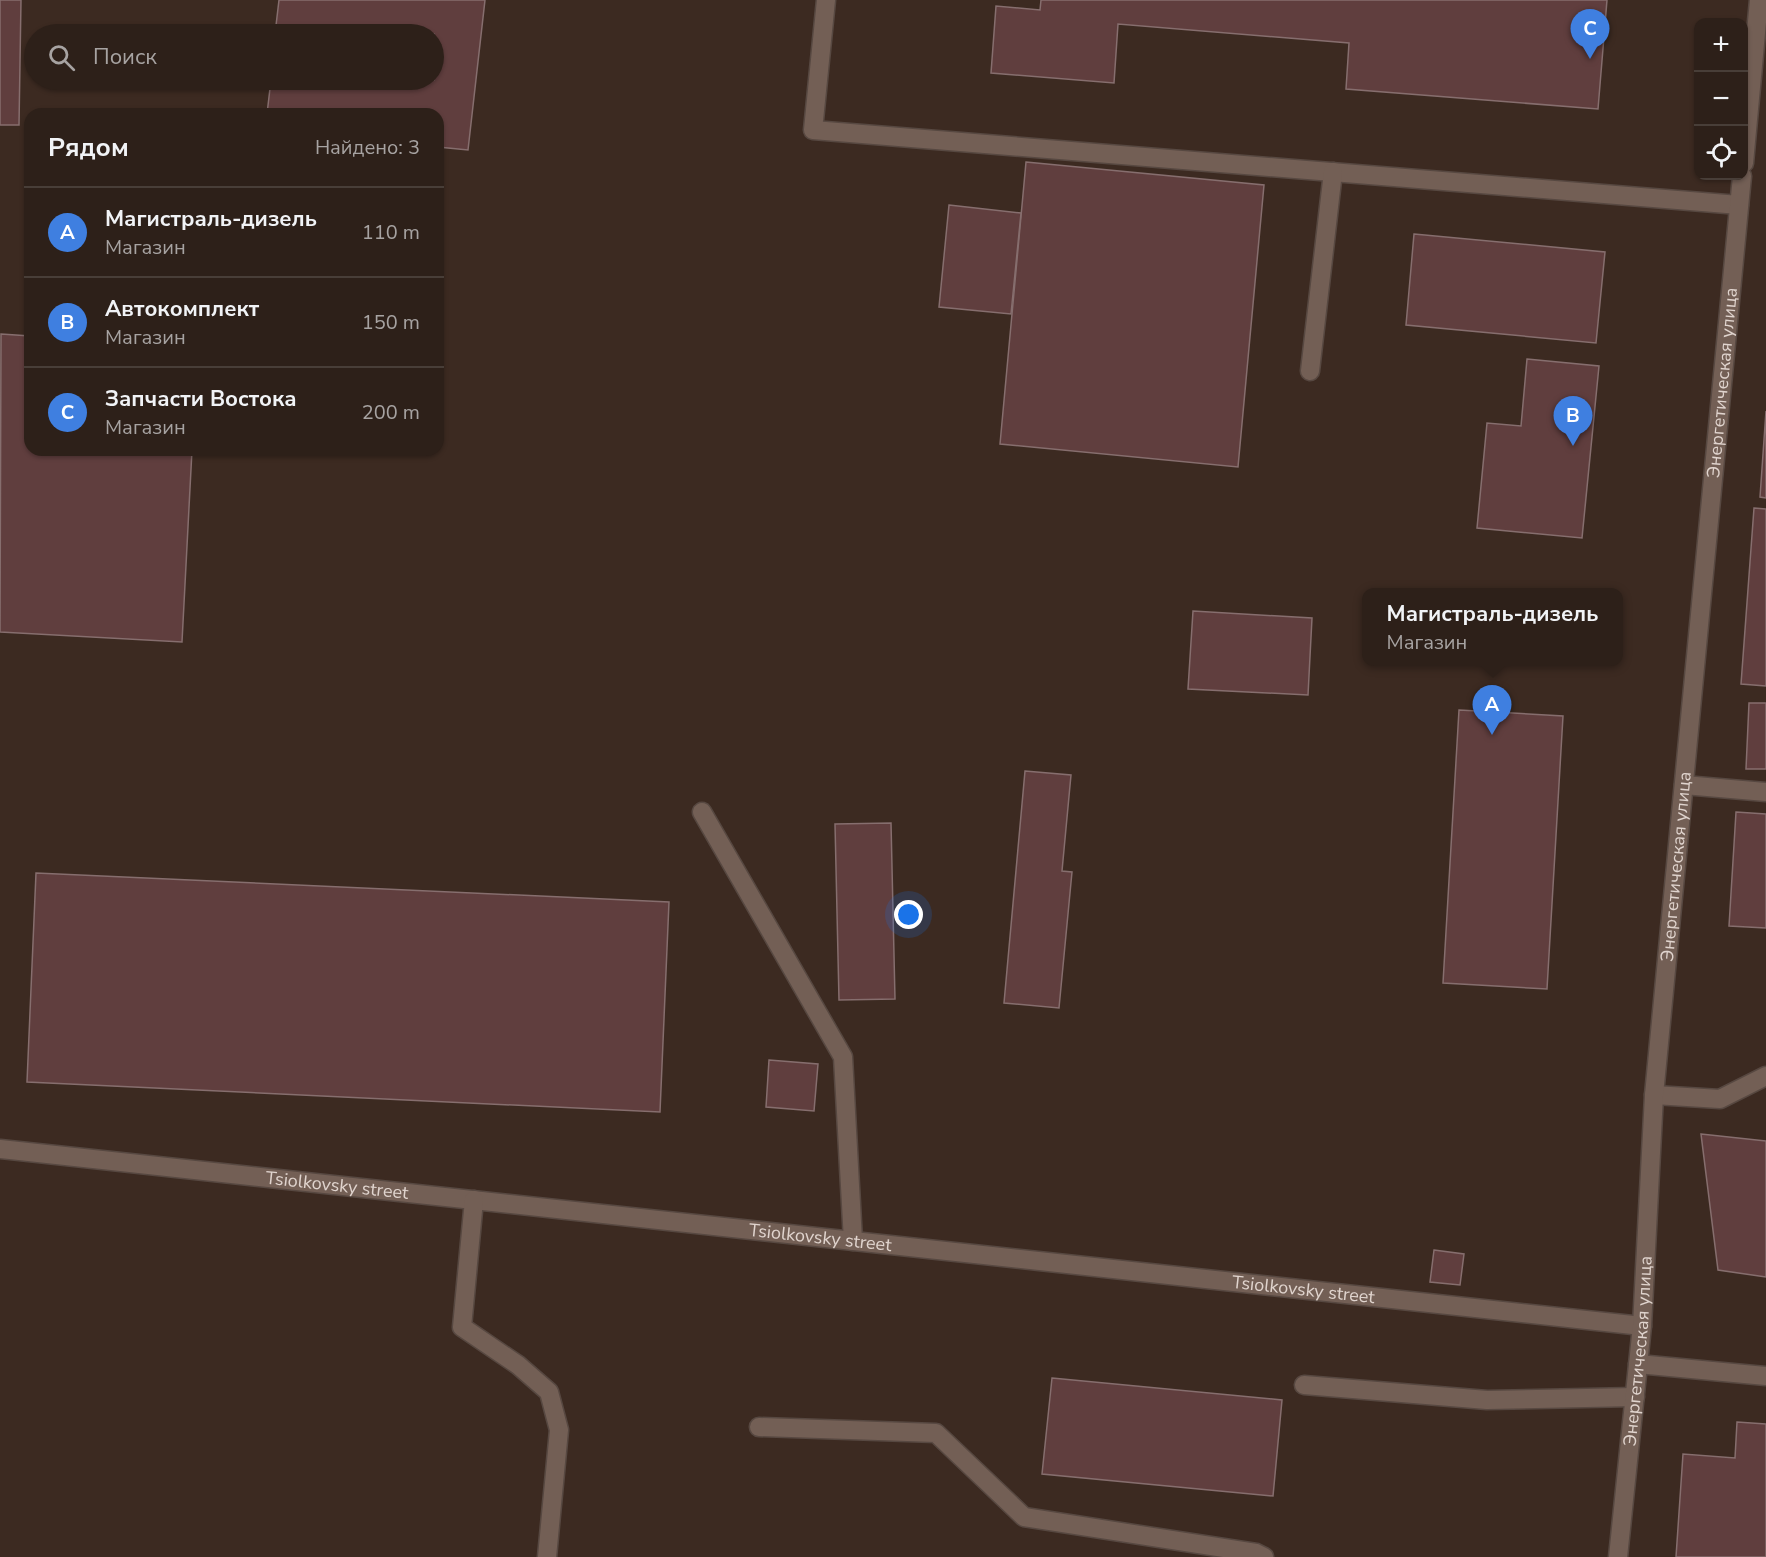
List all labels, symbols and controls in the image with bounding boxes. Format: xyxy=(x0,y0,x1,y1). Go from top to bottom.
pin: C xyxy=(1570,10,1610,59)
map controls xyxy=(1694,18,1748,180)
button: + xyxy=(1694,18,1748,72)
search box xyxy=(24,24,444,90)
icon: search xyxy=(45,41,78,74)
text: Поиск xyxy=(93,42,157,72)
button: − xyxy=(1694,72,1748,126)
button: locate xyxy=(1694,126,1748,180)
text: Рядом xyxy=(48,130,129,165)
text: Найдено: 3 xyxy=(315,134,420,161)
text: Магистраль-дизель xyxy=(105,204,317,234)
text: A xyxy=(60,219,75,246)
text: 110 m xyxy=(362,219,420,246)
text: Магазин xyxy=(105,234,186,261)
street label: Энергетическая улица xyxy=(1701,286,1743,479)
text: Автокомплект xyxy=(105,294,259,324)
text: B xyxy=(61,309,74,336)
text: 150 m xyxy=(362,309,420,336)
text: Магазин xyxy=(105,324,186,351)
text: Запчасти Востока xyxy=(105,384,297,414)
pin: B xyxy=(1554,396,1592,446)
text: C xyxy=(61,399,74,426)
text: 200 m xyxy=(362,399,420,426)
text: Магазин xyxy=(105,414,186,441)
popup xyxy=(1362,588,1623,666)
text: Магистраль-дизель xyxy=(1387,599,1598,629)
text: Магазин xyxy=(1387,629,1467,656)
pin: A xyxy=(1472,686,1512,735)
street label: Энергетическая улица xyxy=(1655,770,1697,963)
your location xyxy=(894,900,923,929)
street label: Tsiolkovsky street xyxy=(264,1166,410,1205)
street label: Tsiolkovsky street xyxy=(748,1218,894,1257)
street label: Энергетическая улица xyxy=(1618,1255,1658,1447)
street label: Tsiolkovsky street xyxy=(1231,1270,1377,1309)

